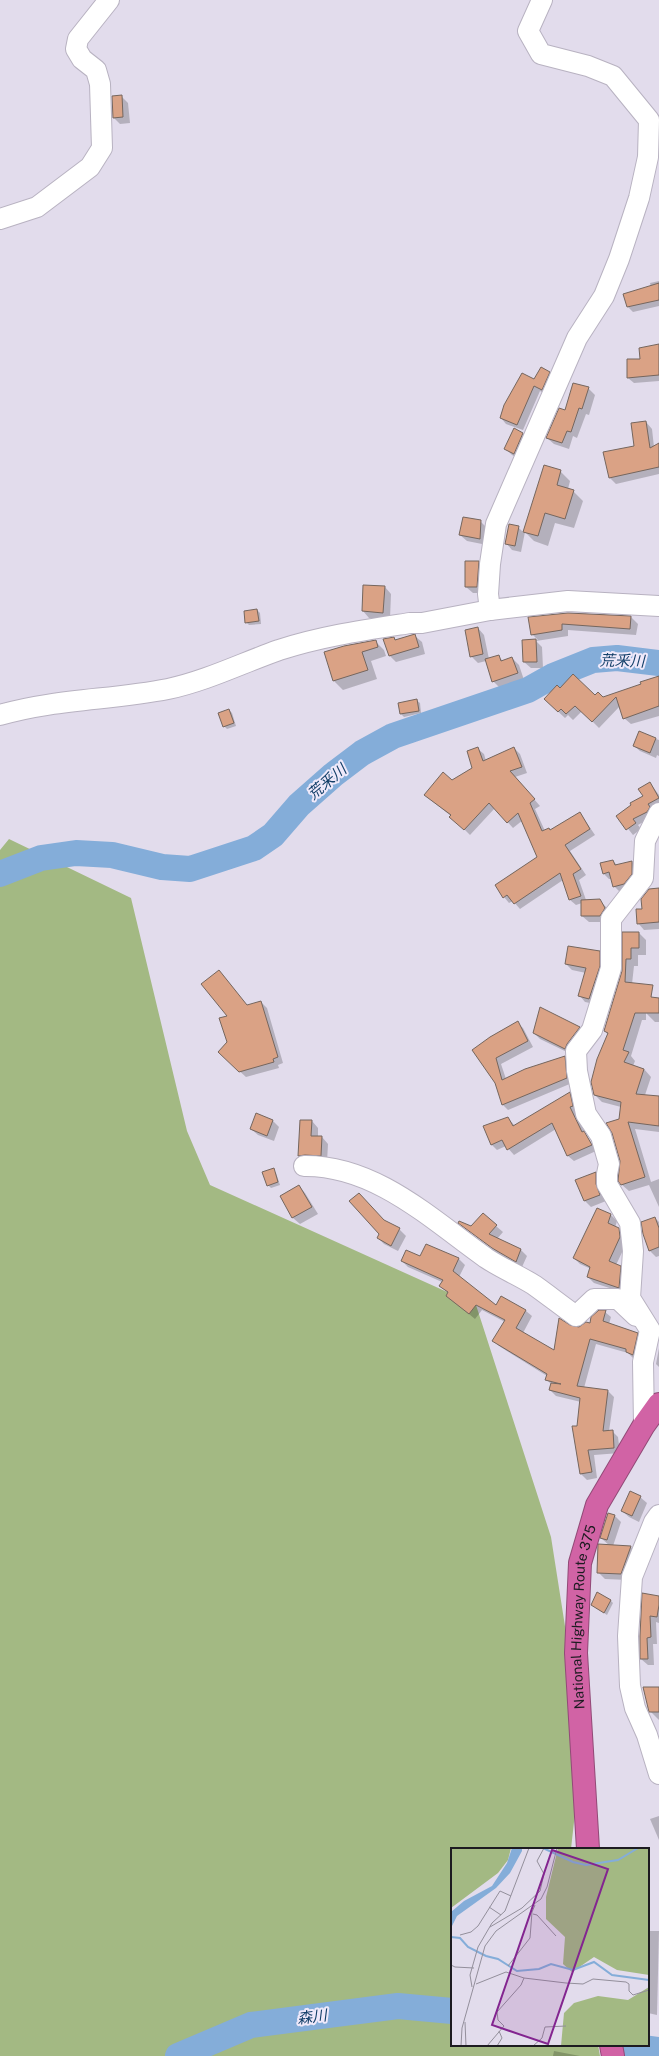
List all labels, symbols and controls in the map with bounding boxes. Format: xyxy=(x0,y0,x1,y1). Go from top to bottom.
water label: 荒釆川 xyxy=(599,652,647,669)
water label: 荒釆川 xyxy=(304,759,351,803)
street label: National Highway Route 375 xyxy=(568,1523,599,1710)
inset map xyxy=(451,1848,649,2046)
water label: 森川 xyxy=(296,2006,330,2027)

